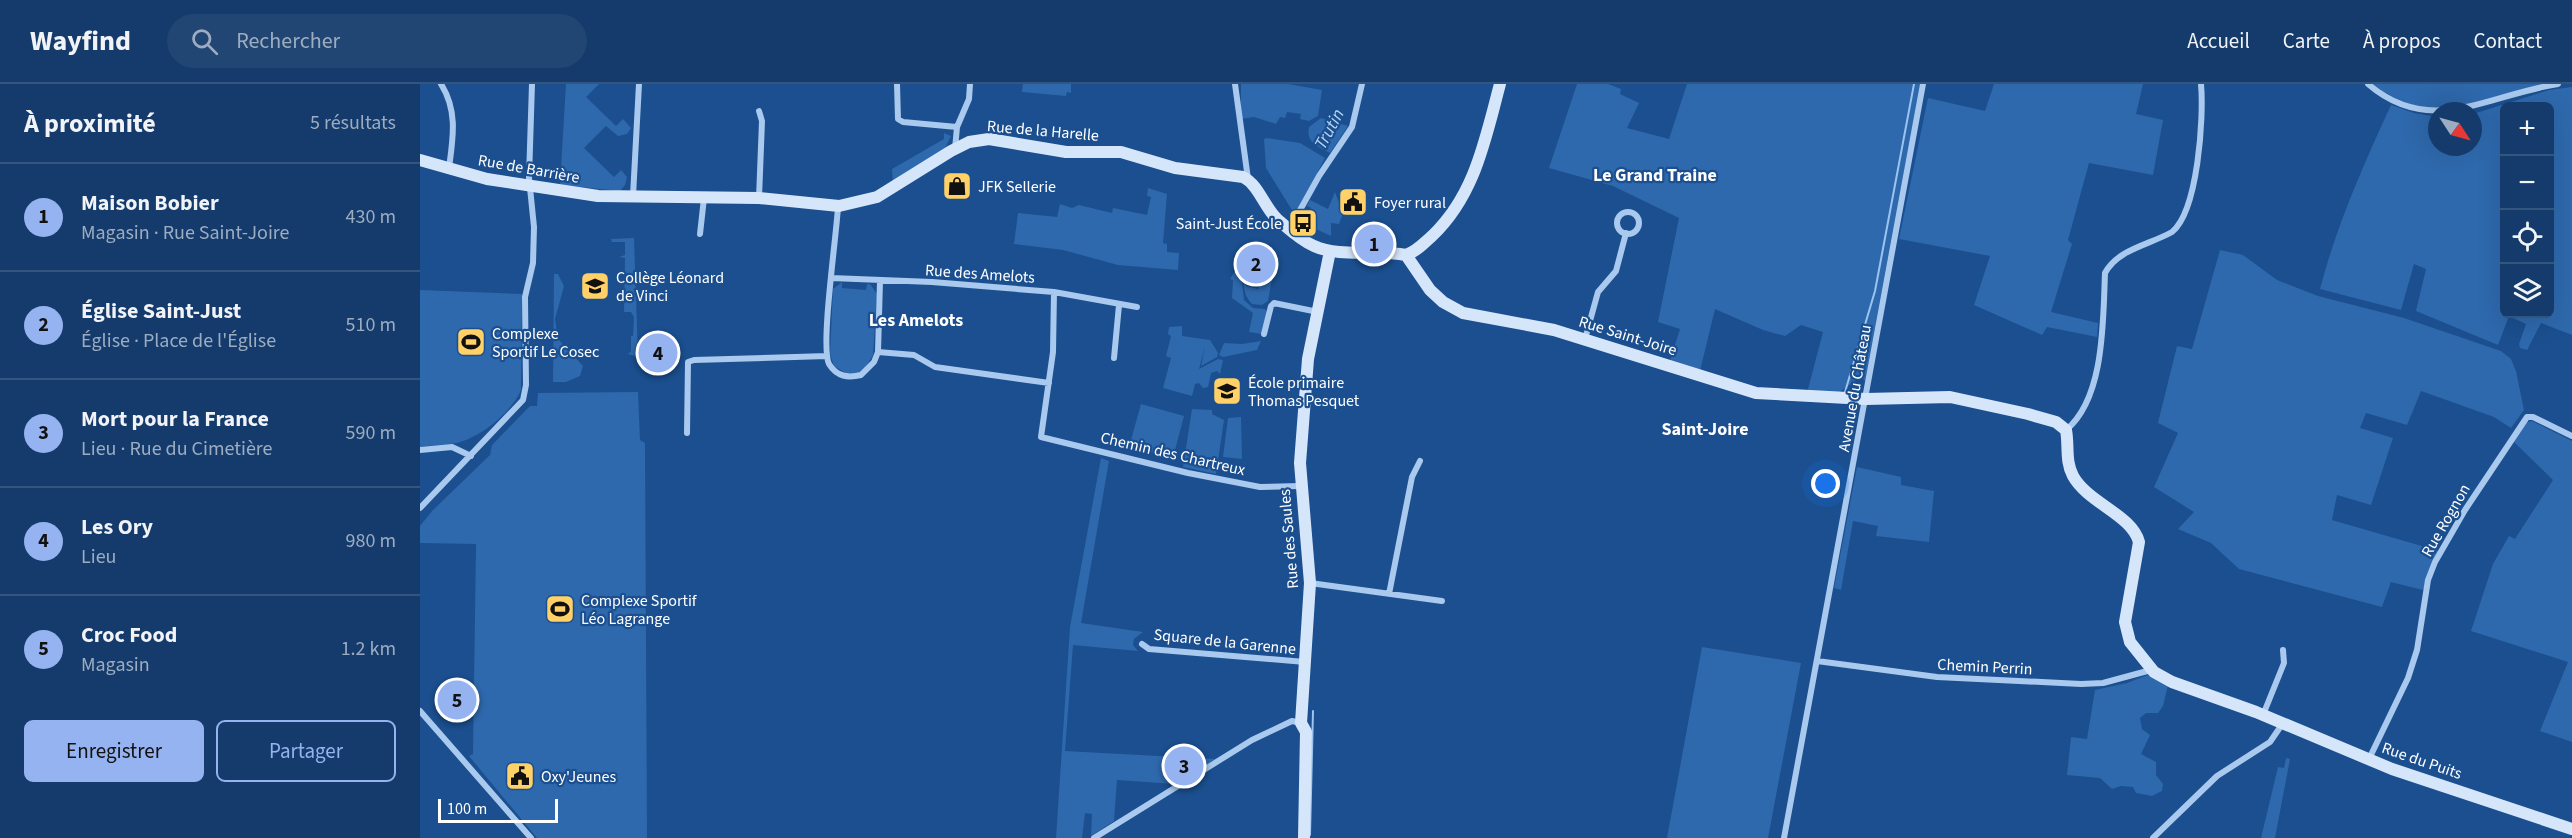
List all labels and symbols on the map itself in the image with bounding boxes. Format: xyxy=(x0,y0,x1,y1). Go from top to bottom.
north arrow xyxy=(2428,102,2482,156)
water label: Trutin xyxy=(1308,104,1351,154)
street label: Rue de la Harelle xyxy=(986,115,1100,147)
street label: Rue de Barrière xyxy=(476,149,581,189)
district label: Le Grand Traine xyxy=(1593,163,1717,188)
shop icon: JFK Sellerie xyxy=(941,170,973,202)
place label: JFK Sellerie xyxy=(978,176,1056,198)
public building icon: Foyer rural xyxy=(1337,186,1369,218)
place label: Foyer rural xyxy=(1374,192,1446,214)
bus stop icon: Saint-Just École xyxy=(1287,207,1319,239)
place label: Saint-Just École xyxy=(1176,213,1282,235)
pin: 1 xyxy=(1354,222,1394,266)
pin: 2 xyxy=(1236,242,1276,286)
street label: Rue des Amelots xyxy=(924,259,1036,289)
place label: Collège Léonard de Vinci xyxy=(616,267,724,307)
school or university icon: Collège Léonard de Vinci xyxy=(579,270,611,302)
district label: Les Amelots xyxy=(869,308,963,333)
street label: Rue Saint-Joire xyxy=(1576,311,1680,361)
place label: Complexe Sportif Le Cosec xyxy=(492,323,599,363)
street label: Avenue du Château xyxy=(1833,323,1877,453)
sports icon: Complexe Sportif Le Cosec xyxy=(455,326,487,358)
pin: 4 xyxy=(638,330,678,376)
place label: École primaire Thomas Pesquet xyxy=(1248,372,1360,412)
school or university icon: École primaire Thomas Pesquet xyxy=(1211,375,1243,407)
district label: Saint-Joire xyxy=(1661,417,1749,442)
street label: Chemin des Chartreux xyxy=(1098,427,1247,481)
your location xyxy=(1811,469,1840,498)
street label: Rue Rognon xyxy=(2416,480,2476,561)
street label: Rue des Saules xyxy=(1274,488,1304,590)
place label: Complexe Sportif Léo Lagrange xyxy=(581,590,698,630)
sports icon: Complexe Sportif Léo Lagrange xyxy=(544,593,576,625)
street label: Square de la Garenne xyxy=(1153,624,1297,660)
street label: Chemin Perrin xyxy=(1937,654,2033,680)
pin: 5 xyxy=(438,678,477,722)
street label: Rue du Puits xyxy=(2379,737,2465,785)
pin: 3 xyxy=(1164,744,1203,788)
public building icon: Oxy'Jeunes xyxy=(504,760,536,792)
place label: Oxy'Jeunes xyxy=(541,766,616,788)
scale bar xyxy=(438,796,558,824)

